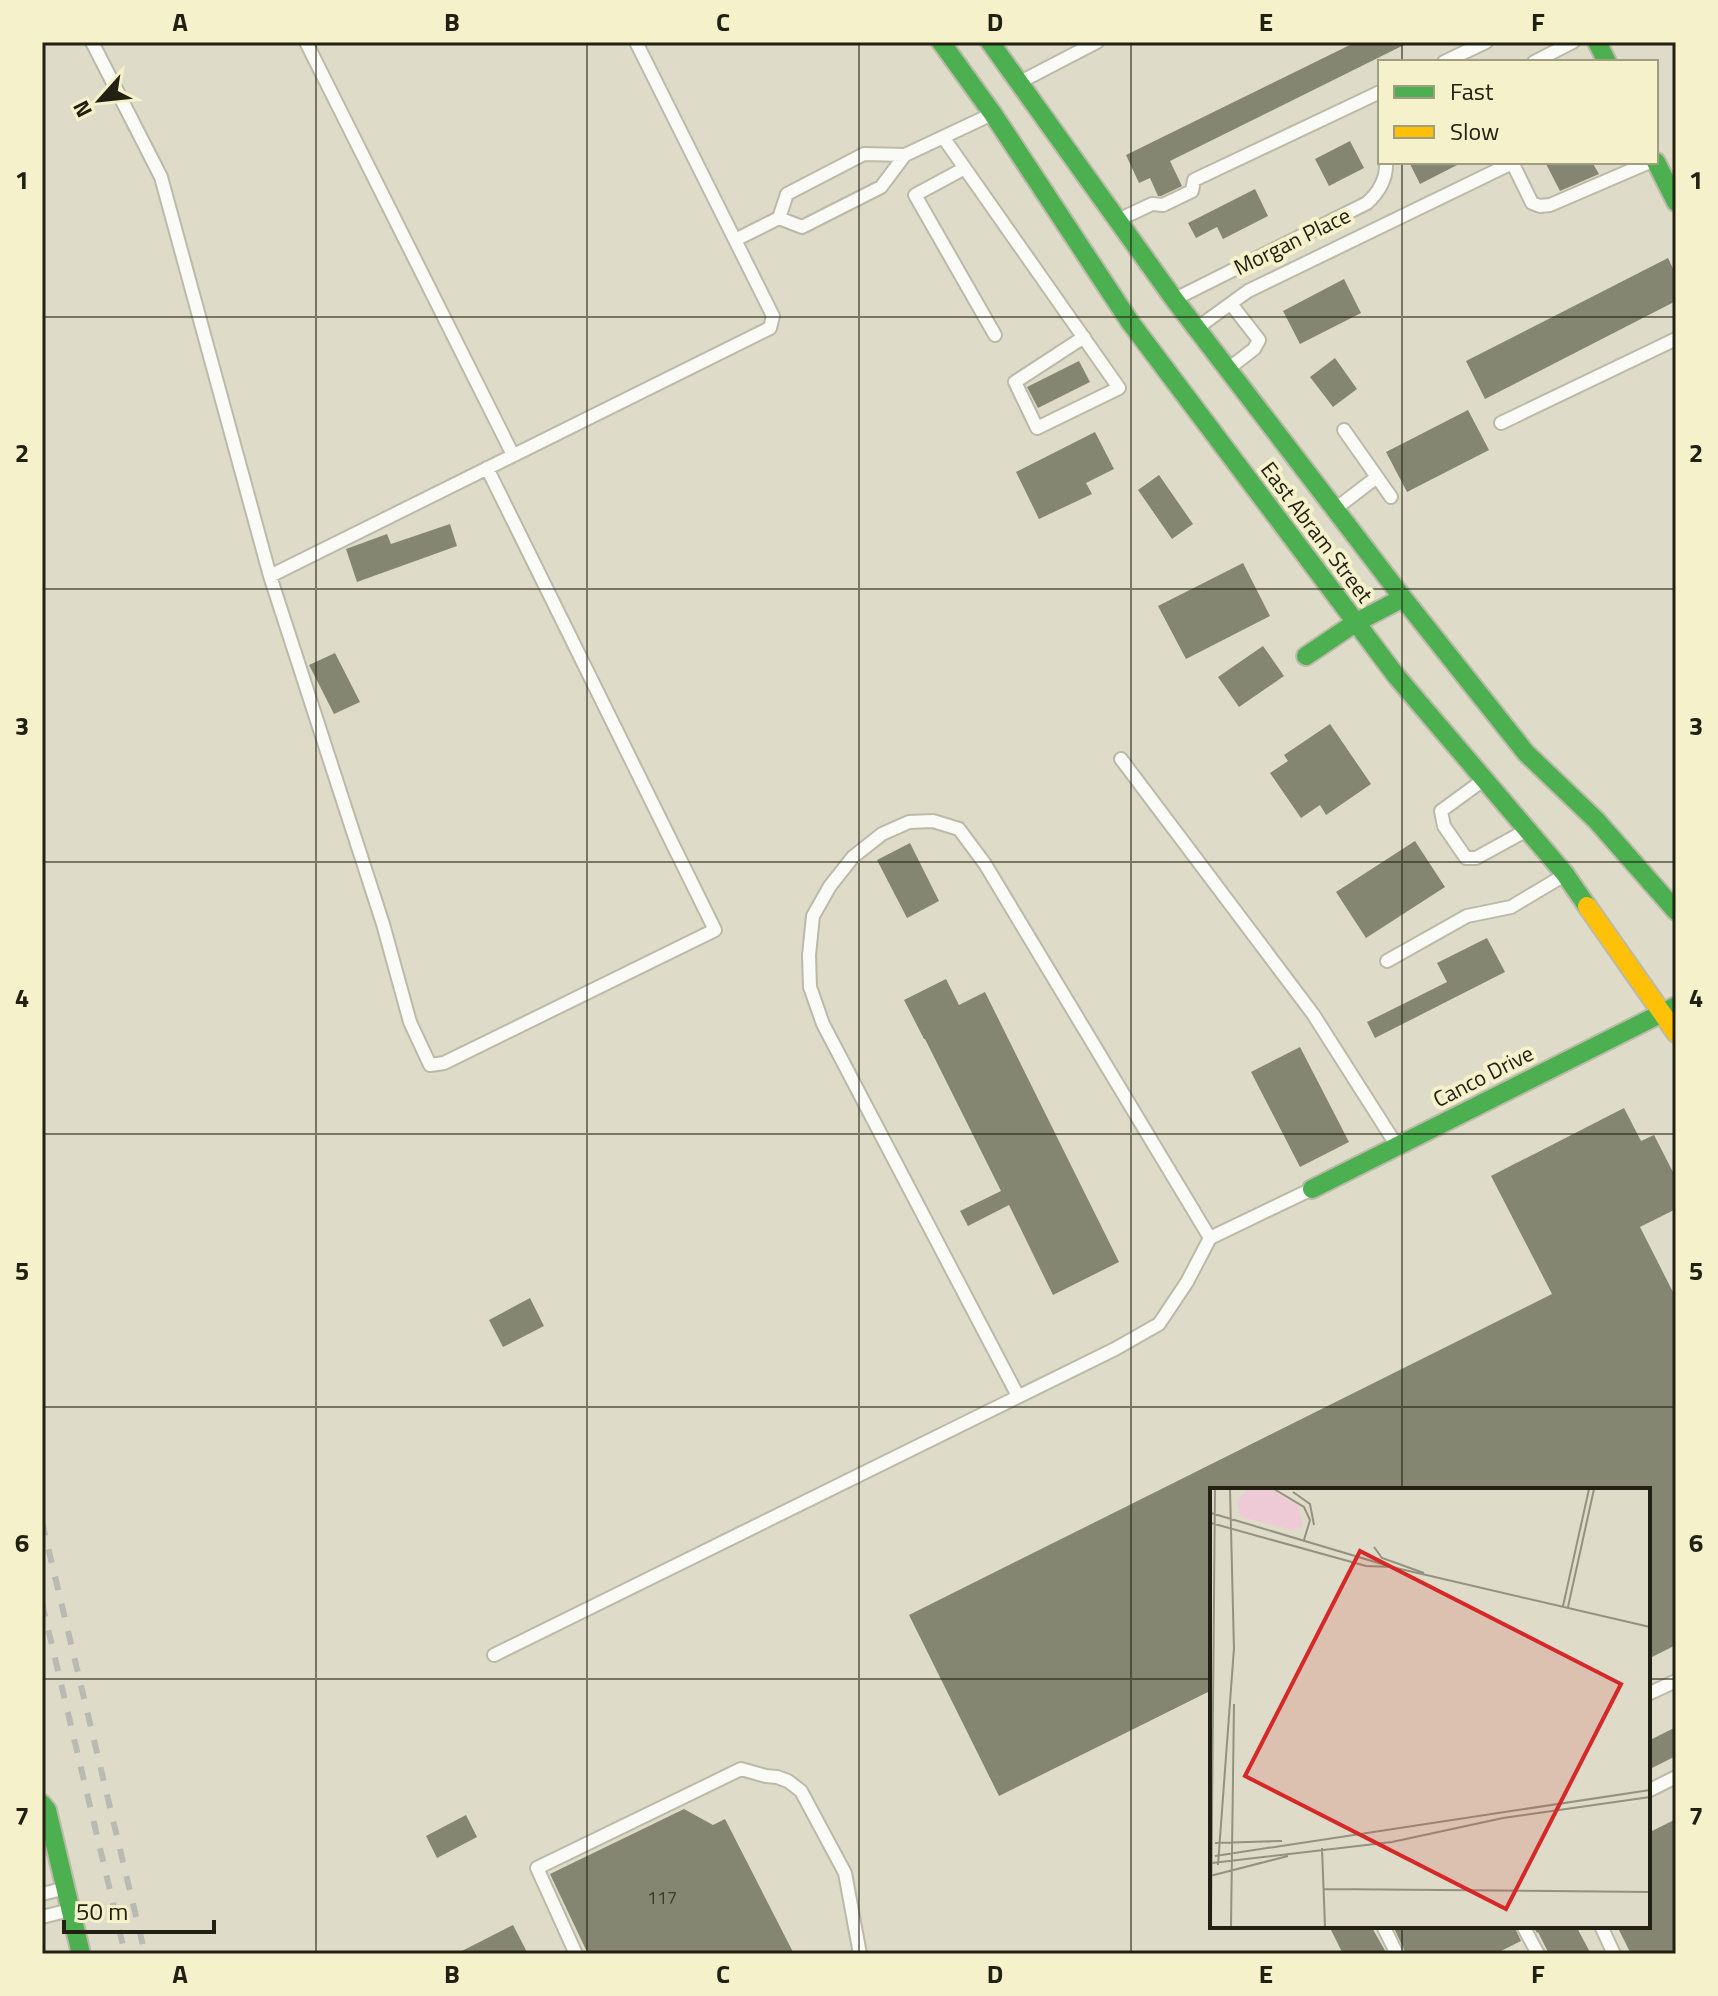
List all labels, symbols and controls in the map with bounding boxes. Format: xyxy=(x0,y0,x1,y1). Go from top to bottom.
text: A xyxy=(172,2,188,41)
text: B xyxy=(444,2,460,41)
text: C xyxy=(716,2,730,41)
text: D xyxy=(987,2,1003,41)
text: E xyxy=(1259,2,1273,41)
text: F xyxy=(1531,2,1545,41)
north arrow xyxy=(60,60,140,140)
legend xyxy=(1378,60,1658,164)
text: Fast xyxy=(1450,73,1494,109)
text: N xyxy=(64,95,101,124)
text: Slow xyxy=(1450,113,1499,149)
text: 1 xyxy=(15,160,29,199)
text: 1 xyxy=(1689,160,1703,199)
street label: Morgan Place xyxy=(1228,198,1356,284)
text: 2 xyxy=(15,433,29,472)
text: 2 xyxy=(1689,433,1703,472)
street label: East Abram Street xyxy=(1252,454,1382,610)
text: 3 xyxy=(15,706,29,745)
text: 3 xyxy=(1689,706,1703,745)
text: 4 xyxy=(15,978,29,1017)
text: 4 xyxy=(1689,978,1703,1017)
street label: Canco Drive xyxy=(1427,1036,1539,1116)
text: 5 xyxy=(15,1251,29,1290)
text: 5 xyxy=(1689,1251,1703,1290)
inset map xyxy=(1210,1488,1650,1928)
text: 6 xyxy=(15,1523,29,1562)
text: 6 xyxy=(1689,1523,1703,1562)
text: 7 xyxy=(15,1796,29,1835)
text: 7 xyxy=(1689,1796,1703,1835)
scale bar xyxy=(64,1884,214,1934)
house number: 117 xyxy=(647,1884,677,1911)
text: 50 m xyxy=(76,1893,128,1929)
text: A xyxy=(172,1954,188,1993)
text: B xyxy=(444,1954,460,1993)
text: C xyxy=(716,1954,730,1993)
text: D xyxy=(987,1954,1003,1993)
text: E xyxy=(1259,1954,1273,1993)
text: F xyxy=(1531,1954,1545,1993)

